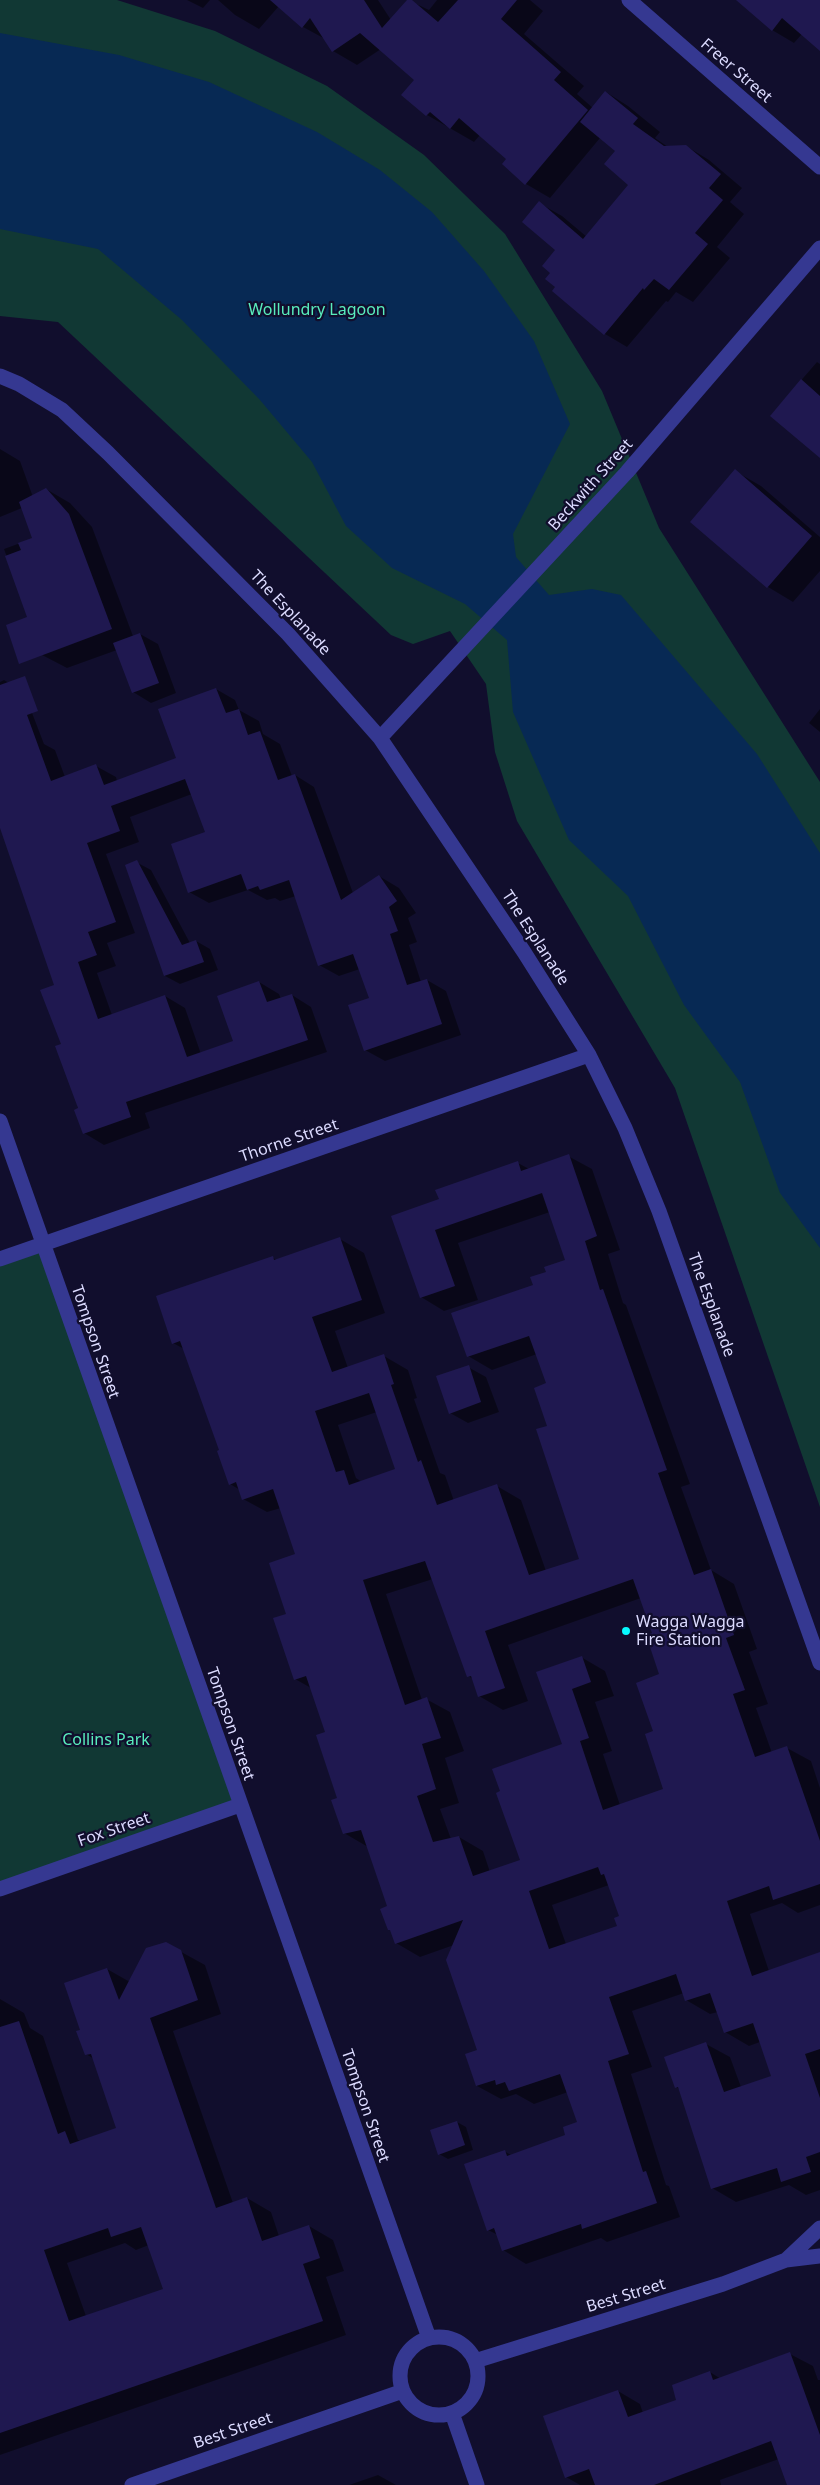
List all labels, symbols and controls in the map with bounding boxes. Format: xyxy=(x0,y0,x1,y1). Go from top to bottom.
street label: Freer Street xyxy=(696,35,776,107)
park label: Wollundry Lagoon xyxy=(248,300,386,320)
street label: Beckwith Street xyxy=(545,435,637,535)
street label: The Esplanade xyxy=(246,567,334,659)
street label: The Esplanade xyxy=(497,887,573,989)
street label: Thorne Street xyxy=(237,1115,341,1167)
street label: The Esplanade xyxy=(683,1250,739,1360)
street label: Tompson Street xyxy=(67,1283,123,1401)
place label: Wagga Wagga Fire Station xyxy=(636,1612,745,1650)
marker: Wagga Wagga Fire Station xyxy=(620,1625,632,1637)
street label: Tompson Street xyxy=(202,1665,258,1783)
park label: Collins Park xyxy=(62,1730,150,1750)
street label: Fox Street xyxy=(75,1809,153,1851)
street label: Tompson Street xyxy=(337,2047,393,2165)
street label: Best Street xyxy=(584,2275,668,2317)
street label: Best Street xyxy=(191,2409,275,2453)

